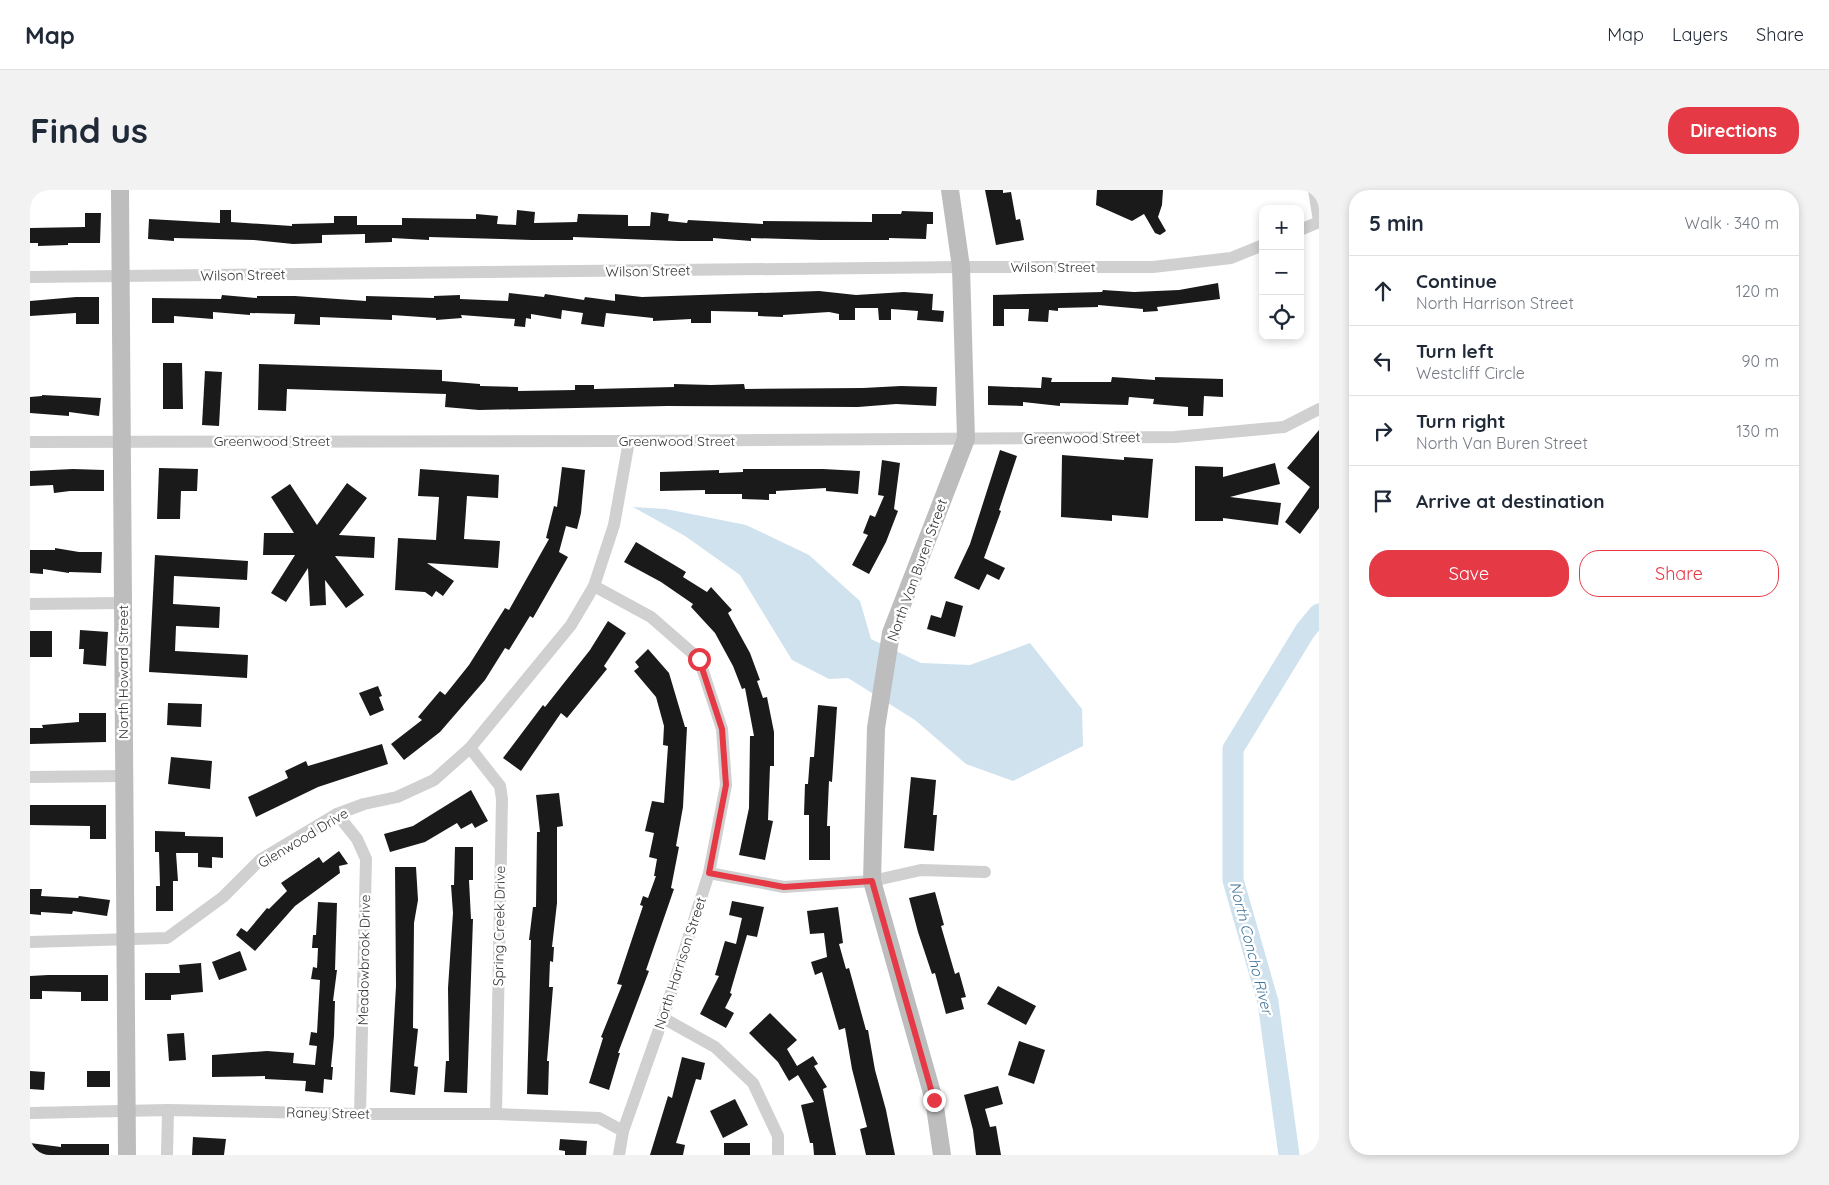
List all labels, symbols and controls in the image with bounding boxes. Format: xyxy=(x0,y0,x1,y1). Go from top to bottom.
text: Map xyxy=(25,20,75,50)
text: Map xyxy=(1607,23,1644,46)
text: Layers xyxy=(1672,23,1728,46)
text: Share xyxy=(1756,23,1804,46)
button: Directions xyxy=(1668,107,1799,154)
text: Find us xyxy=(30,108,148,152)
map controls xyxy=(1259,205,1304,340)
button: + xyxy=(1259,205,1304,250)
text: 5 min xyxy=(1369,210,1424,236)
text: Walk · 340 m xyxy=(1685,213,1779,233)
button: − xyxy=(1259,250,1304,295)
street label: Wilson Street xyxy=(1011,258,1096,276)
street label: Wilson Street xyxy=(605,261,691,281)
street label: Wilson Street xyxy=(200,265,286,285)
text: Continue xyxy=(1416,269,1497,293)
icon: ahead xyxy=(1369,277,1397,305)
text: 120 m xyxy=(1736,281,1779,301)
text: North Harrison Street xyxy=(1416,293,1574,313)
button: locate xyxy=(1259,295,1304,340)
text: Turn left xyxy=(1416,339,1494,363)
icon: left xyxy=(1369,347,1397,375)
text: 90 m xyxy=(1742,351,1779,371)
text: Westcliff Circle xyxy=(1416,363,1525,383)
text: Turn right xyxy=(1416,409,1505,433)
icon: right xyxy=(1369,417,1397,445)
text: 130 m xyxy=(1736,421,1779,441)
street label: Greenwood Street xyxy=(1023,428,1141,448)
street label: Greenwood Street xyxy=(214,432,331,450)
street label: Greenwood Street xyxy=(619,432,736,450)
text: North Van Buren Street xyxy=(1416,433,1588,453)
icon: arrive xyxy=(1369,487,1397,515)
text: Arrive at destination xyxy=(1416,489,1605,513)
street label: North Van Buren Street xyxy=(883,496,951,644)
button: Save xyxy=(1369,550,1569,597)
button: Share xyxy=(1579,550,1779,597)
street label: North Howard Street xyxy=(114,605,132,739)
route start xyxy=(688,648,711,671)
street label: Glenwood Drive xyxy=(255,804,352,872)
street label: Spring Creek Drive xyxy=(489,866,509,986)
water label: North Concho River xyxy=(1226,880,1278,1018)
street label: Meadowbrook Drive xyxy=(354,894,374,1026)
street label: North Harrison Street xyxy=(650,894,710,1031)
route end xyxy=(923,1089,946,1112)
street label: Raney Street xyxy=(286,1103,370,1123)

